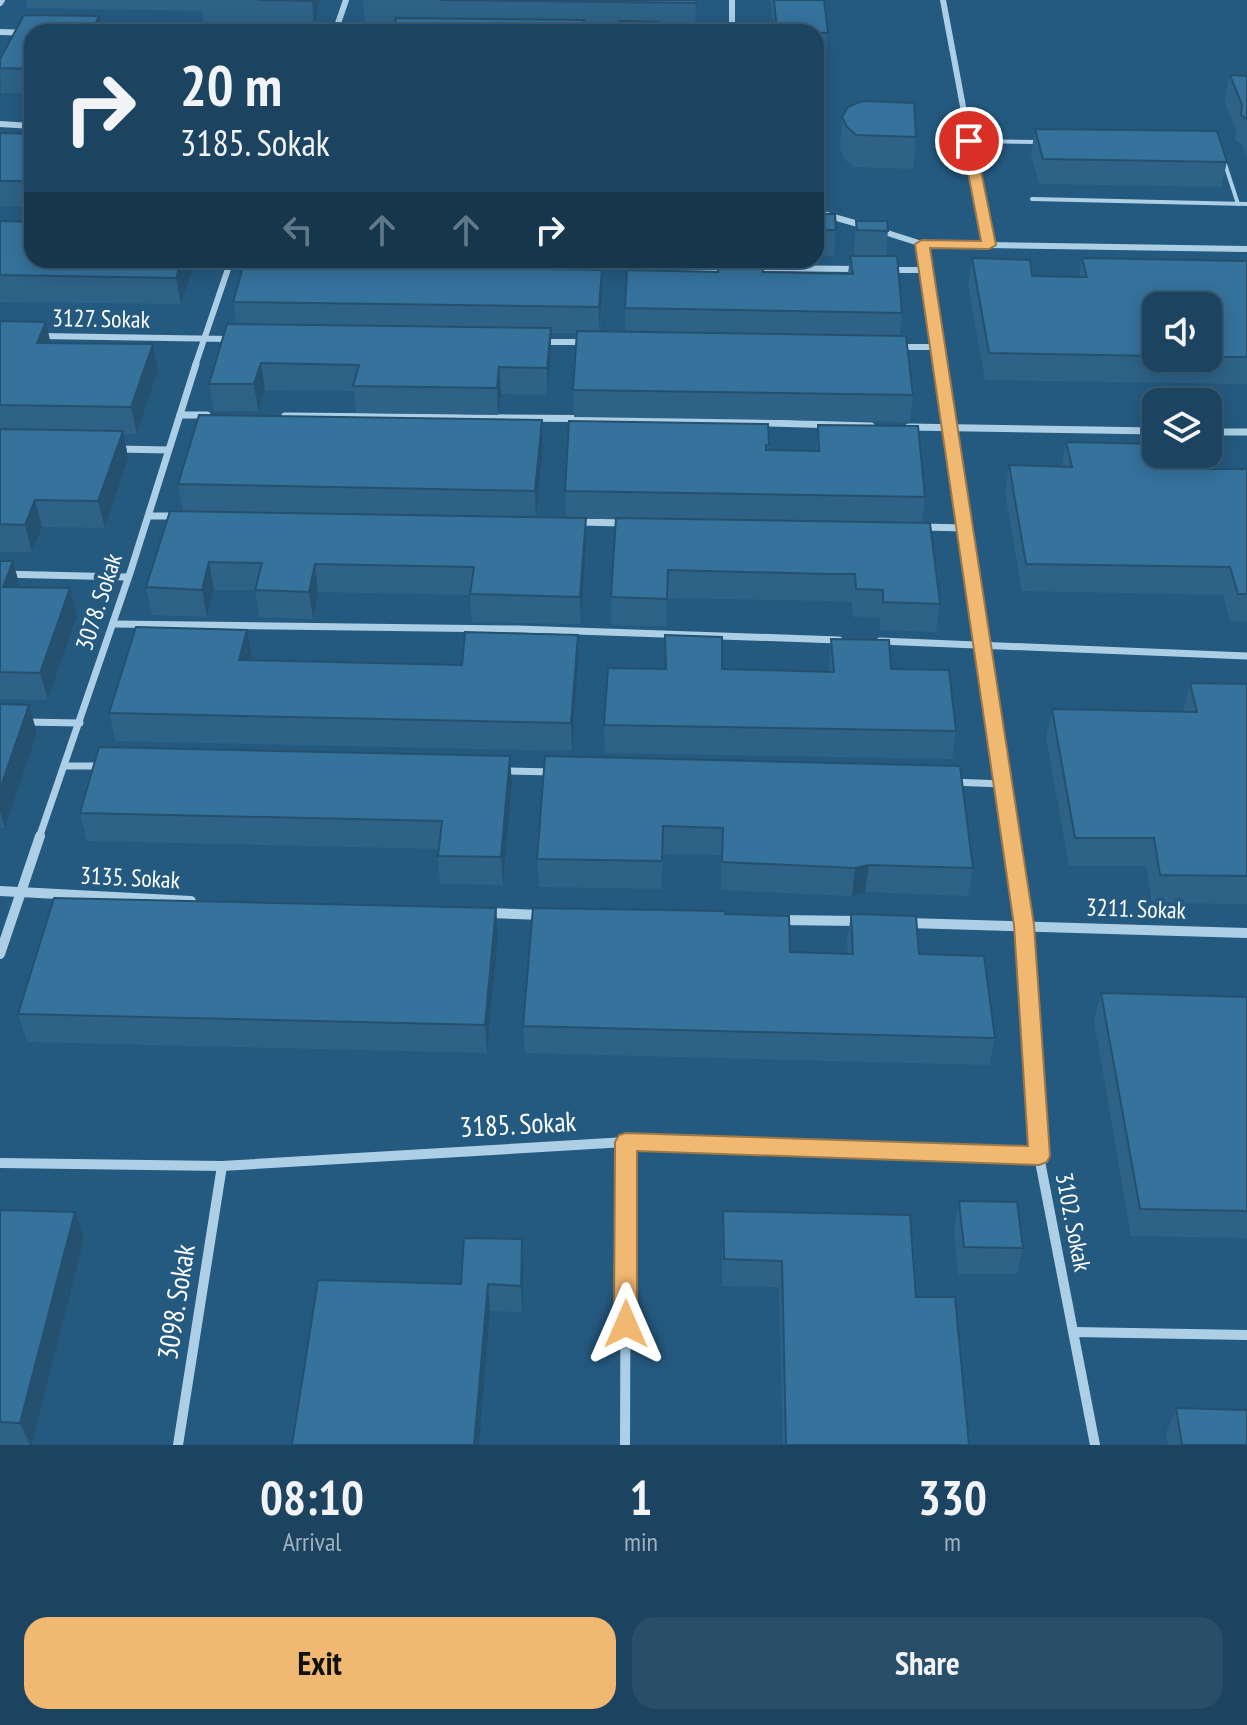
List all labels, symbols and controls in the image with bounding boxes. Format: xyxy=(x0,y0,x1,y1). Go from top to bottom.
text: 20 m xyxy=(180,49,282,121)
icon: right xyxy=(48,56,152,160)
pin xyxy=(935,107,1003,175)
text: 3185. Sokak xyxy=(180,119,330,166)
icon: arrive xyxy=(947,119,991,163)
icon: left xyxy=(276,208,320,252)
icon: ahead xyxy=(360,208,404,252)
icon: ahead xyxy=(444,208,488,252)
icon: right xyxy=(528,208,572,252)
map controls xyxy=(1142,292,1222,468)
button: sound xyxy=(1142,292,1222,372)
street label: 3127. Sokak xyxy=(52,302,151,335)
button: layers xyxy=(1142,388,1222,468)
street label: 3078. Sokak xyxy=(68,549,129,654)
street label: 3135. Sokak xyxy=(79,859,181,896)
street label: 3211. Sokak xyxy=(1086,891,1187,926)
street label: 3185. Sokak xyxy=(459,1102,577,1145)
street label: 3102. Sokak xyxy=(1049,1170,1098,1275)
street label: 3098. Sokak xyxy=(148,1241,203,1362)
position arrow xyxy=(584,1282,668,1366)
text: 08:10 xyxy=(260,1466,364,1528)
text: 1 xyxy=(630,1466,652,1528)
text: 330 xyxy=(918,1466,987,1528)
text: Arrival xyxy=(283,1525,341,1558)
text: min xyxy=(624,1525,658,1558)
text: m xyxy=(944,1525,961,1558)
button: Exit xyxy=(24,1617,616,1709)
button: Share xyxy=(632,1617,1223,1709)

